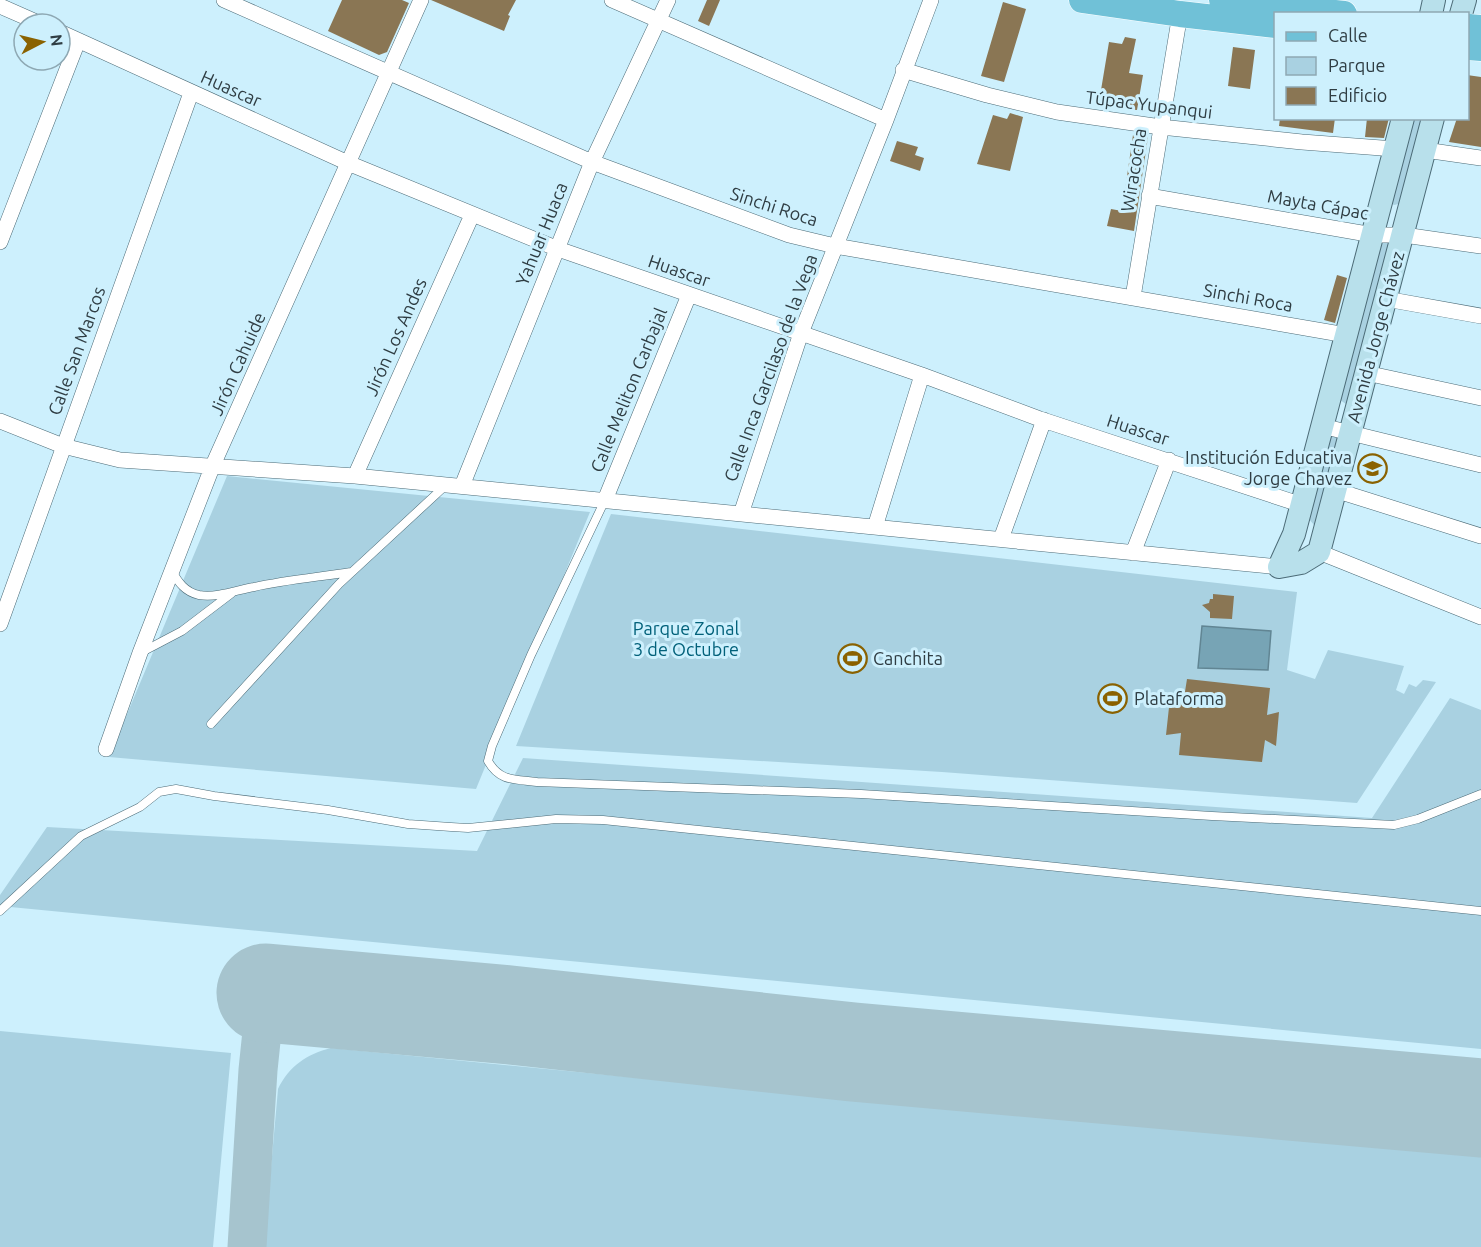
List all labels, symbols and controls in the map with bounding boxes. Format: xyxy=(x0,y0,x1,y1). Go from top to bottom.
north arrow xyxy=(12,12,72,72)
legend xyxy=(1274,12,1469,120)
text: Calle xyxy=(1328,25,1368,45)
text: N xyxy=(47,33,67,47)
text: Parque xyxy=(1328,55,1385,75)
street label: Huascar xyxy=(198,66,265,110)
text: Edificio xyxy=(1328,85,1387,105)
street label: Túpac Yupanqui xyxy=(1085,86,1214,122)
street label: Wiracocha xyxy=(1117,127,1149,213)
street label: Yahuar Huaca xyxy=(511,179,571,288)
street label: Sinchi Roca xyxy=(728,183,820,230)
street label: Mayta Cápac xyxy=(1266,185,1370,223)
street label: Avenida Jorge Chávez xyxy=(1342,249,1408,425)
street label: Huascar xyxy=(646,250,713,290)
street label: Calle Inca Garcilaso de la Vega xyxy=(720,251,821,484)
street label: Jirón Los Andes xyxy=(360,274,430,399)
street label: Sinchi Roca xyxy=(1202,279,1294,315)
street label: Calle San Marcos xyxy=(44,284,109,418)
street label: Calle Meliton Carbajal xyxy=(586,304,670,475)
street label: Jirón Cahuide xyxy=(205,309,269,418)
street label: Huascar xyxy=(1105,410,1172,449)
place label: Institución Educativa Jorge Chavez xyxy=(1185,447,1352,488)
school or university icon: Institución Educativa Jorge Chavez xyxy=(1357,452,1389,484)
park label: Parque Zonal 3 de Octubre xyxy=(633,618,739,659)
sports icon: Canchita xyxy=(836,643,868,675)
place label: Canchita xyxy=(873,648,943,668)
sports icon: Plataforma xyxy=(1097,683,1129,715)
place label: Plataforma xyxy=(1134,688,1224,708)

